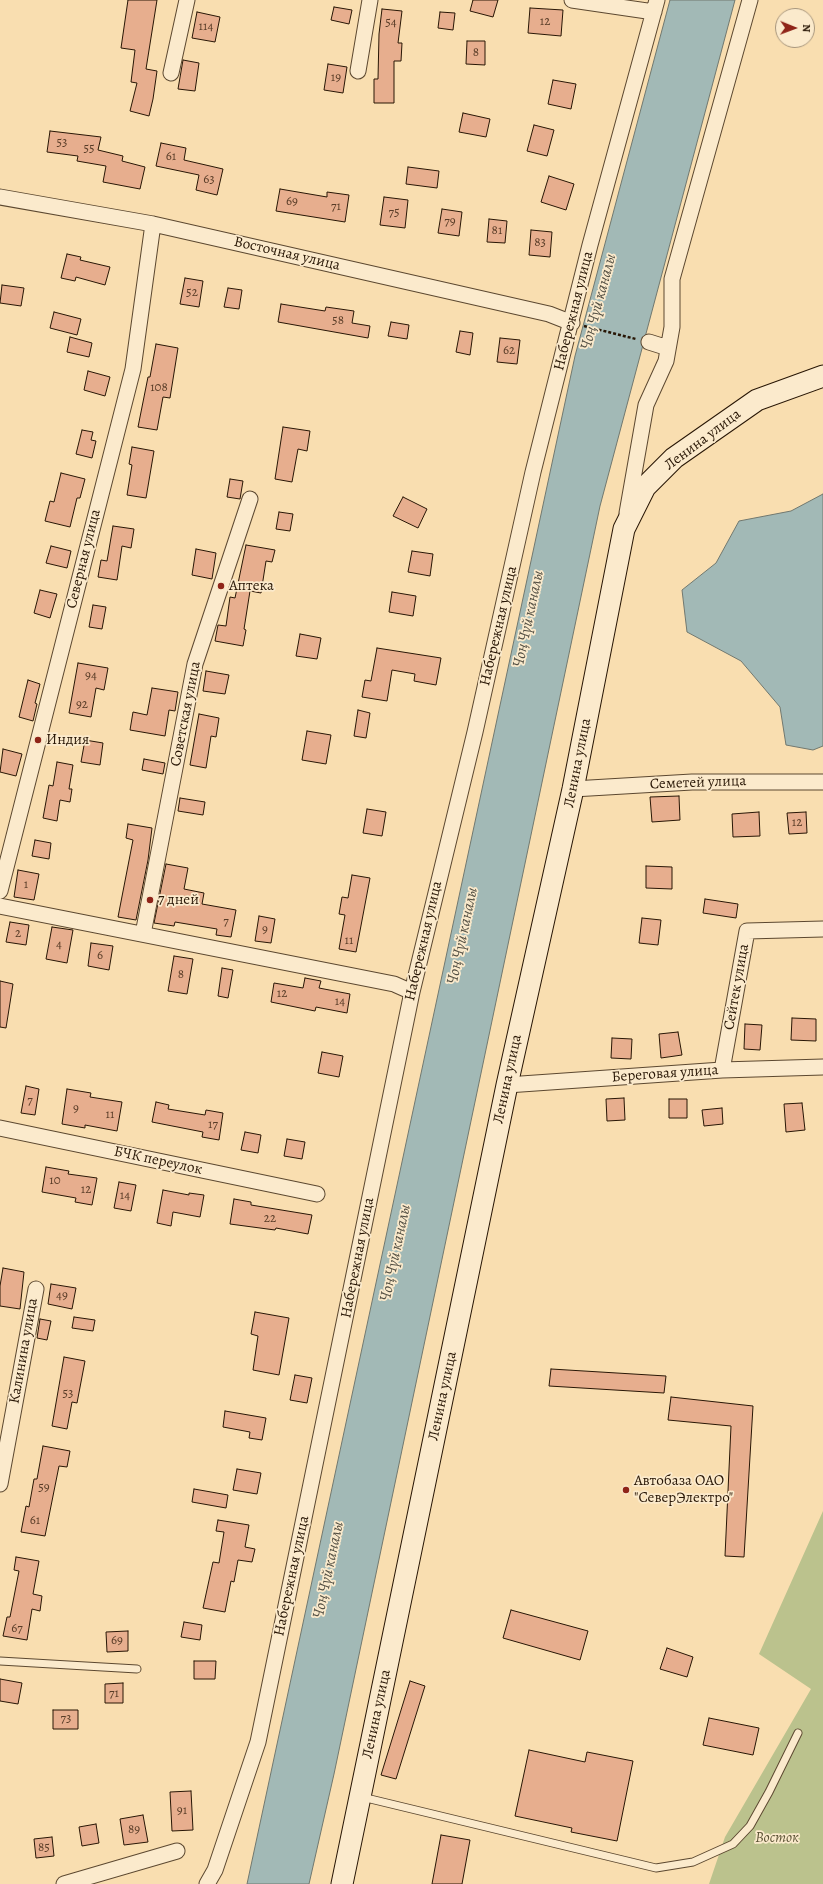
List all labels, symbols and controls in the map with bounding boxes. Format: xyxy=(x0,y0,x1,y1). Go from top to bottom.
north arrow xyxy=(775,8,815,48)
house number: 12 xyxy=(540,14,550,30)
house number: 54 xyxy=(385,15,397,31)
house number: 114 xyxy=(199,19,213,35)
text: N xyxy=(799,24,814,32)
house number: 8 xyxy=(473,45,479,61)
house number: 19 xyxy=(331,70,341,86)
house number: 53 xyxy=(57,135,67,151)
house number: 55 xyxy=(83,141,95,157)
house number: 61 xyxy=(166,149,176,165)
house number: 63 xyxy=(203,172,215,188)
house number: 69 xyxy=(286,194,298,210)
house number: 71 xyxy=(331,199,341,215)
house number: 75 xyxy=(388,205,400,221)
house number: 79 xyxy=(444,214,456,230)
house number: 81 xyxy=(492,223,502,239)
street label: Восточная улица xyxy=(232,233,342,275)
house number: 83 xyxy=(534,235,546,251)
street label: Набережная улица xyxy=(550,249,598,373)
water label: Чоң Чүй каналы xyxy=(577,252,621,352)
house number: 52 xyxy=(186,285,198,301)
house number: 58 xyxy=(332,313,344,329)
house number: 62 xyxy=(503,343,515,359)
house number: 108 xyxy=(150,380,168,396)
street label: Ленина улица xyxy=(661,406,745,474)
street label: Северная улица xyxy=(63,507,105,611)
street label: Набережная улица xyxy=(476,564,522,688)
water label: Чоң Чүй каналы xyxy=(509,569,549,669)
place label: Аптека xyxy=(229,577,274,595)
marker: Аптека xyxy=(216,581,226,591)
street label: Советская улица xyxy=(167,660,205,768)
house number: 94 xyxy=(85,668,97,684)
house number: 92 xyxy=(76,697,88,713)
street label: Ленина улица xyxy=(561,717,595,809)
place label: Индия xyxy=(46,731,89,749)
marker: Индия xyxy=(33,735,43,745)
street label: Семетей улица xyxy=(650,772,746,794)
house number: 12 xyxy=(792,815,802,831)
house number: 1 xyxy=(24,877,28,893)
street label: Набережная улица xyxy=(401,879,447,1003)
water label: Чоң Чүй каналы xyxy=(443,886,483,986)
place label: 7 дней xyxy=(158,891,199,909)
marker: 7 дней xyxy=(145,895,155,905)
house number: 7 xyxy=(223,914,229,930)
house number: 9 xyxy=(262,922,268,938)
house number: 2 xyxy=(15,926,21,942)
house number: 11 xyxy=(345,933,353,949)
house number: 4 xyxy=(56,937,62,953)
street label: Сейтек улица xyxy=(721,942,753,1032)
house number: 6 xyxy=(97,948,103,964)
house number: 8 xyxy=(178,967,184,983)
house number: 12 xyxy=(277,986,287,1002)
house number: 14 xyxy=(335,994,345,1010)
street label: Ленина улица xyxy=(490,1033,526,1125)
street label: Береговая улица xyxy=(611,1061,719,1087)
house number: 7 xyxy=(27,1093,33,1109)
house number: 9 xyxy=(73,1101,79,1117)
house number: 11 xyxy=(106,1107,114,1123)
house number: 17 xyxy=(208,1117,218,1133)
street label: БЧК переулок xyxy=(112,1143,204,1179)
house number: 10 xyxy=(49,1173,61,1189)
house number: 12 xyxy=(81,1182,91,1198)
house number: 14 xyxy=(120,1188,130,1204)
street label: Набережная улица xyxy=(337,1196,379,1320)
water label: Чоң Чүй каналы xyxy=(376,1203,416,1303)
house number: 22 xyxy=(264,1211,276,1227)
house number: 49 xyxy=(56,1288,68,1304)
street label: Калинина улица xyxy=(6,1297,42,1405)
street label: Ленина улица xyxy=(425,1350,461,1442)
house number: 53 xyxy=(63,1386,73,1402)
place label: Автобаза ОАО "СеверЭлектро" xyxy=(634,1472,733,1507)
house number: 59 xyxy=(38,1480,50,1496)
marker: Автобаза ОАО "СеверЭлектро" xyxy=(621,1485,631,1495)
house number: 61 xyxy=(30,1513,40,1529)
street label: Набережная улица xyxy=(270,1514,314,1638)
water label: Чоң Чүй каналы xyxy=(309,1520,349,1620)
house number: 67 xyxy=(11,1621,23,1637)
house number: 69 xyxy=(111,1633,123,1649)
street label: Ленина улица xyxy=(359,1668,395,1760)
house number: 71 xyxy=(109,1686,119,1702)
house number: 73 xyxy=(61,1711,71,1727)
house number: 91 xyxy=(177,1803,187,1819)
house number: 89 xyxy=(128,1822,140,1838)
park label: Восток xyxy=(755,1829,799,1847)
house number: 85 xyxy=(38,1840,50,1856)

